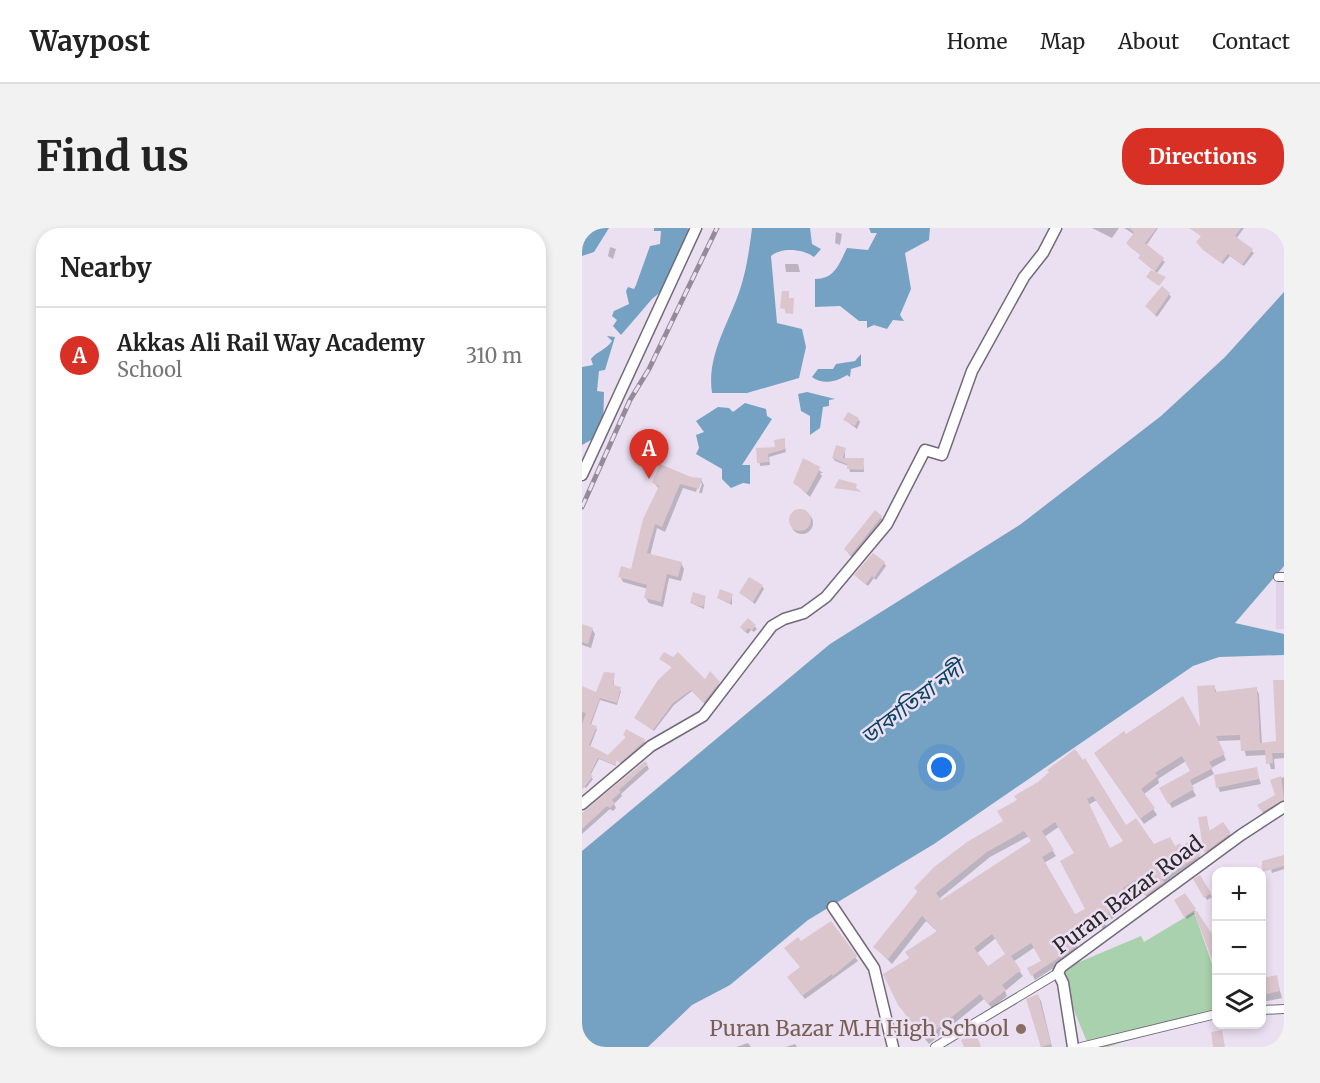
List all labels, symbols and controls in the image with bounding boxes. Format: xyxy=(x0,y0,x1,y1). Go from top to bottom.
text: Waypost xyxy=(30,23,150,59)
text: Home xyxy=(947,28,1007,55)
text: Map xyxy=(1040,28,1085,55)
text: About xyxy=(1118,28,1179,55)
text: Contact xyxy=(1212,28,1290,55)
button: Directions xyxy=(1122,128,1284,185)
text: Find us xyxy=(36,130,189,182)
text: Nearby xyxy=(60,251,152,284)
text: Akkas Ali Rail Way Academy xyxy=(117,329,425,357)
text: A xyxy=(72,343,87,368)
text: 310 m xyxy=(466,343,522,368)
text: School xyxy=(117,357,182,382)
pin: A xyxy=(630,430,668,479)
water label: ডাকাতিয়া নদী xyxy=(855,652,973,750)
your location xyxy=(927,753,956,782)
street label: Puran Bazar Road xyxy=(1048,829,1208,960)
map controls xyxy=(1212,867,1266,1029)
button: + xyxy=(1212,867,1266,921)
button: − xyxy=(1212,921,1266,975)
button: layers xyxy=(1212,975,1266,1029)
place label: Puran Bazar M.H High School xyxy=(709,1015,1009,1042)
marker: Puran Bazar M.H High School xyxy=(1014,1022,1028,1036)

